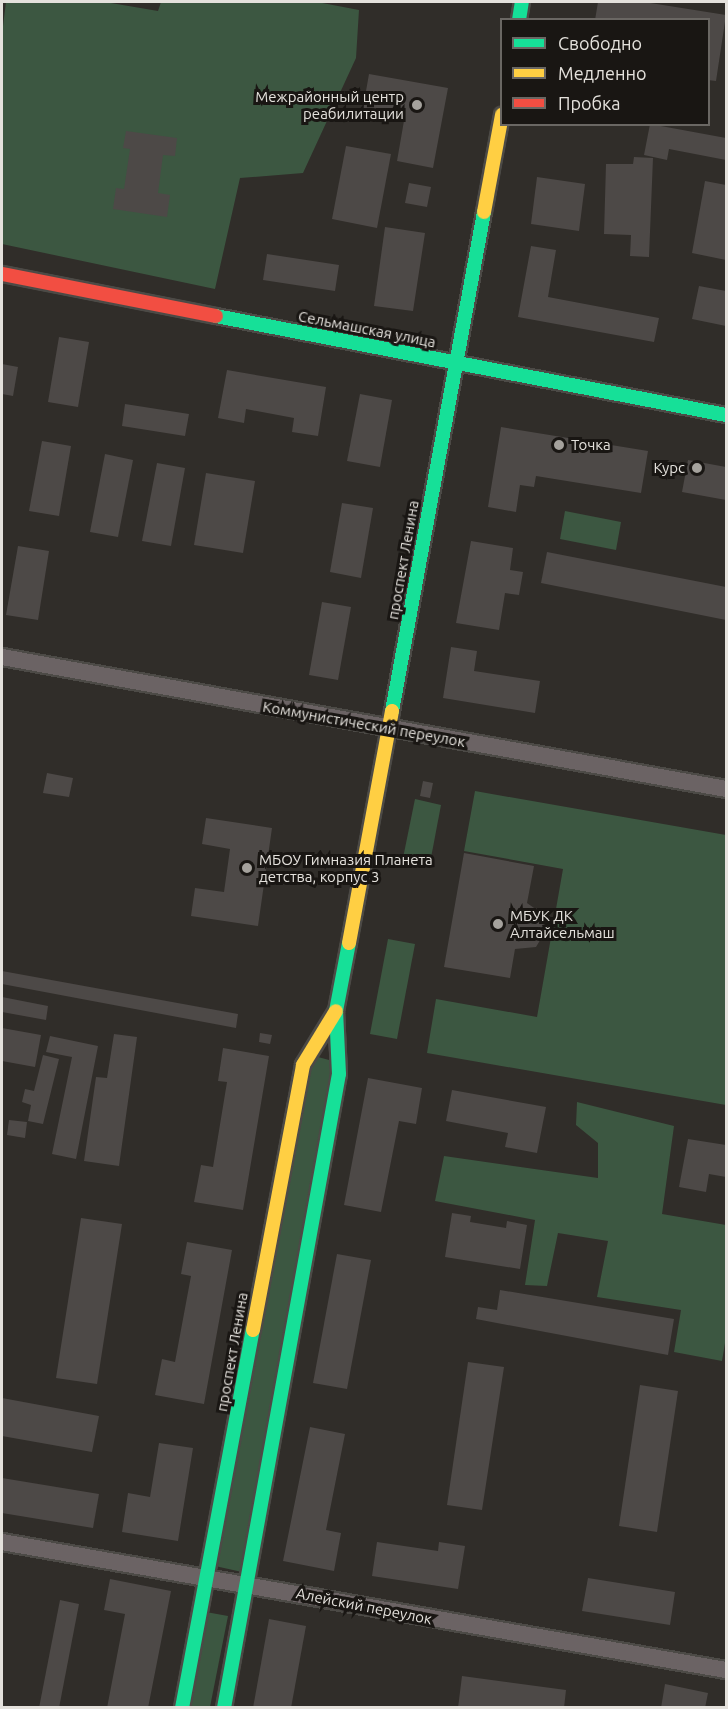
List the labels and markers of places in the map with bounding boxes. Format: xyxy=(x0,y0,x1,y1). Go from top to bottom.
place label: Межрайонный центр реабилитации xyxy=(255,87,404,122)
marker: Межрайонный центр реабилитации xyxy=(408,96,426,114)
place label: Точка xyxy=(571,436,611,454)
marker: Точка xyxy=(552,438,566,452)
place label: Курс xyxy=(653,459,685,477)
marker: Курс xyxy=(690,461,704,475)
place label: МБОУ Гимназия Планета детства, корпус 3 xyxy=(259,850,433,885)
marker: МБОУ Гимназия Планета детства, корпус 3 xyxy=(240,861,254,875)
place label: МБУК ДК Алтайсельмаш xyxy=(510,906,615,941)
marker: МБУК ДК Алтайсельмаш xyxy=(491,917,505,931)

